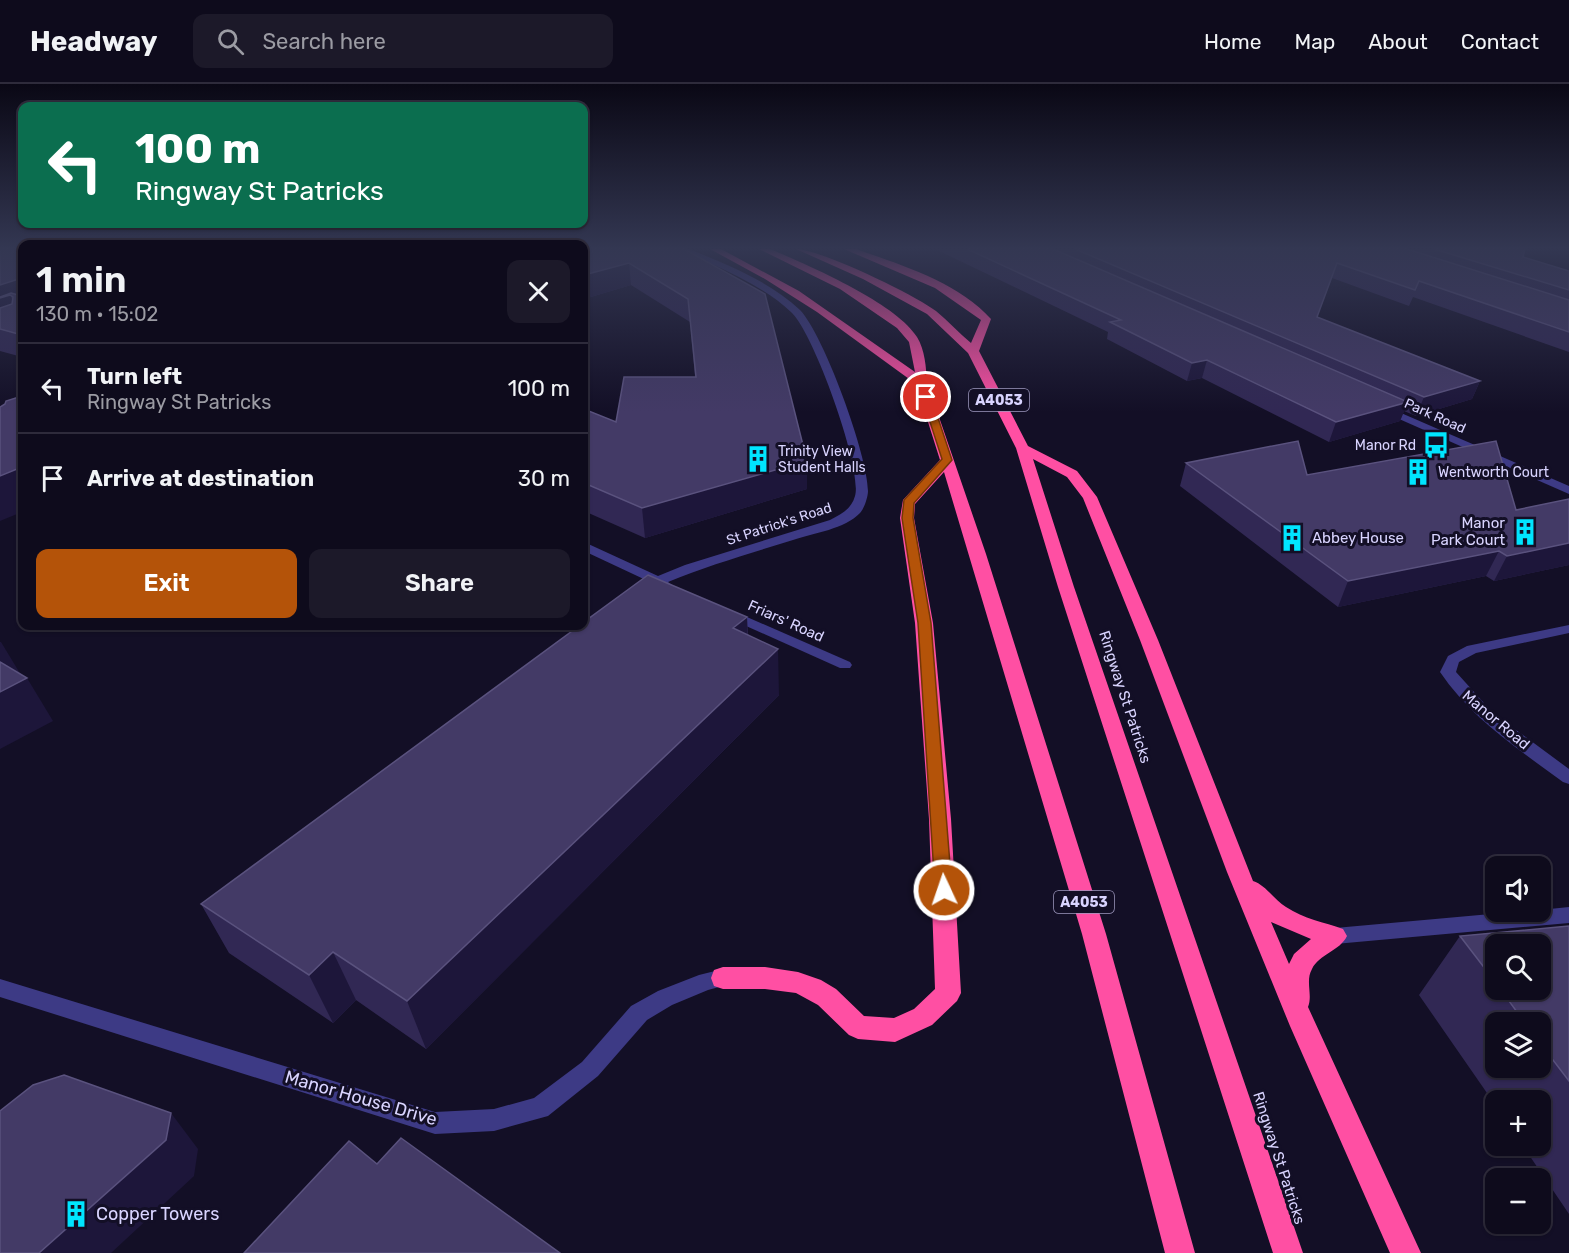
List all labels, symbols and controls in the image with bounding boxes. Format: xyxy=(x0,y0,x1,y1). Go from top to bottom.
search box xyxy=(193,14,613,68)
text: Headway xyxy=(30,25,157,58)
icon: search xyxy=(214,25,247,58)
text: Search here xyxy=(262,28,386,55)
text: Home xyxy=(1204,29,1261,54)
text: Map xyxy=(1294,29,1335,54)
text: About xyxy=(1368,29,1428,54)
text: Contact xyxy=(1461,29,1539,54)
text: 100 m xyxy=(135,124,260,174)
icon: left xyxy=(36,126,114,204)
text: Ringway St Patricks xyxy=(135,175,384,207)
text: 1 min xyxy=(36,258,127,301)
button: close xyxy=(507,260,570,323)
text: 130 m · 15:02 xyxy=(36,302,158,326)
text: Turn left xyxy=(87,363,182,390)
pin xyxy=(900,371,951,422)
icon: left xyxy=(36,372,69,405)
text: 100 m xyxy=(508,375,570,402)
icon: arrive xyxy=(909,380,942,413)
road number: A4053 xyxy=(969,389,1029,411)
text: Ringway St Patricks xyxy=(87,390,271,414)
street label: Park Road xyxy=(1402,395,1468,437)
bus stop icon: Manor Rd xyxy=(1421,430,1451,460)
place label: Manor Rd xyxy=(1355,437,1416,454)
place label: Trinity View Student Halls xyxy=(778,443,866,476)
building icon: Trinity View Student Halls xyxy=(743,444,773,474)
building icon: Wentworth Court xyxy=(1403,457,1433,487)
icon: arrive xyxy=(36,462,69,495)
place label: Wentworth Court xyxy=(1438,464,1550,481)
text: Arrive at destination xyxy=(87,465,314,492)
text: 30 m xyxy=(518,465,570,492)
street label: St Patrick's Road xyxy=(724,499,834,549)
place label: Manor Park Court xyxy=(1431,514,1505,549)
building icon: Manor Park Court xyxy=(1510,517,1540,547)
building icon: Abbey House xyxy=(1277,523,1307,553)
place label: Abbey House xyxy=(1312,529,1404,547)
button: Exit xyxy=(36,549,297,618)
button: Share xyxy=(309,549,570,618)
street label: Friars' Road xyxy=(745,596,827,646)
street label: Ringway St Patricks xyxy=(1095,628,1155,766)
street label: Manor Road xyxy=(1459,687,1533,753)
map controls xyxy=(1485,856,1551,1234)
button: sound xyxy=(1485,856,1551,922)
position arrow xyxy=(912,858,976,922)
road number: A4053 xyxy=(1054,891,1114,913)
button: search xyxy=(1485,934,1551,1000)
button: layers xyxy=(1485,1012,1551,1078)
street label: Manor House Drive xyxy=(282,1066,440,1130)
street label: Ringway St Patricks xyxy=(1249,1089,1309,1227)
button: + xyxy=(1485,1090,1551,1156)
button: − xyxy=(1485,1168,1551,1234)
building icon: Copper Towers xyxy=(61,1199,91,1229)
place label: Copper Towers xyxy=(96,1203,219,1225)

